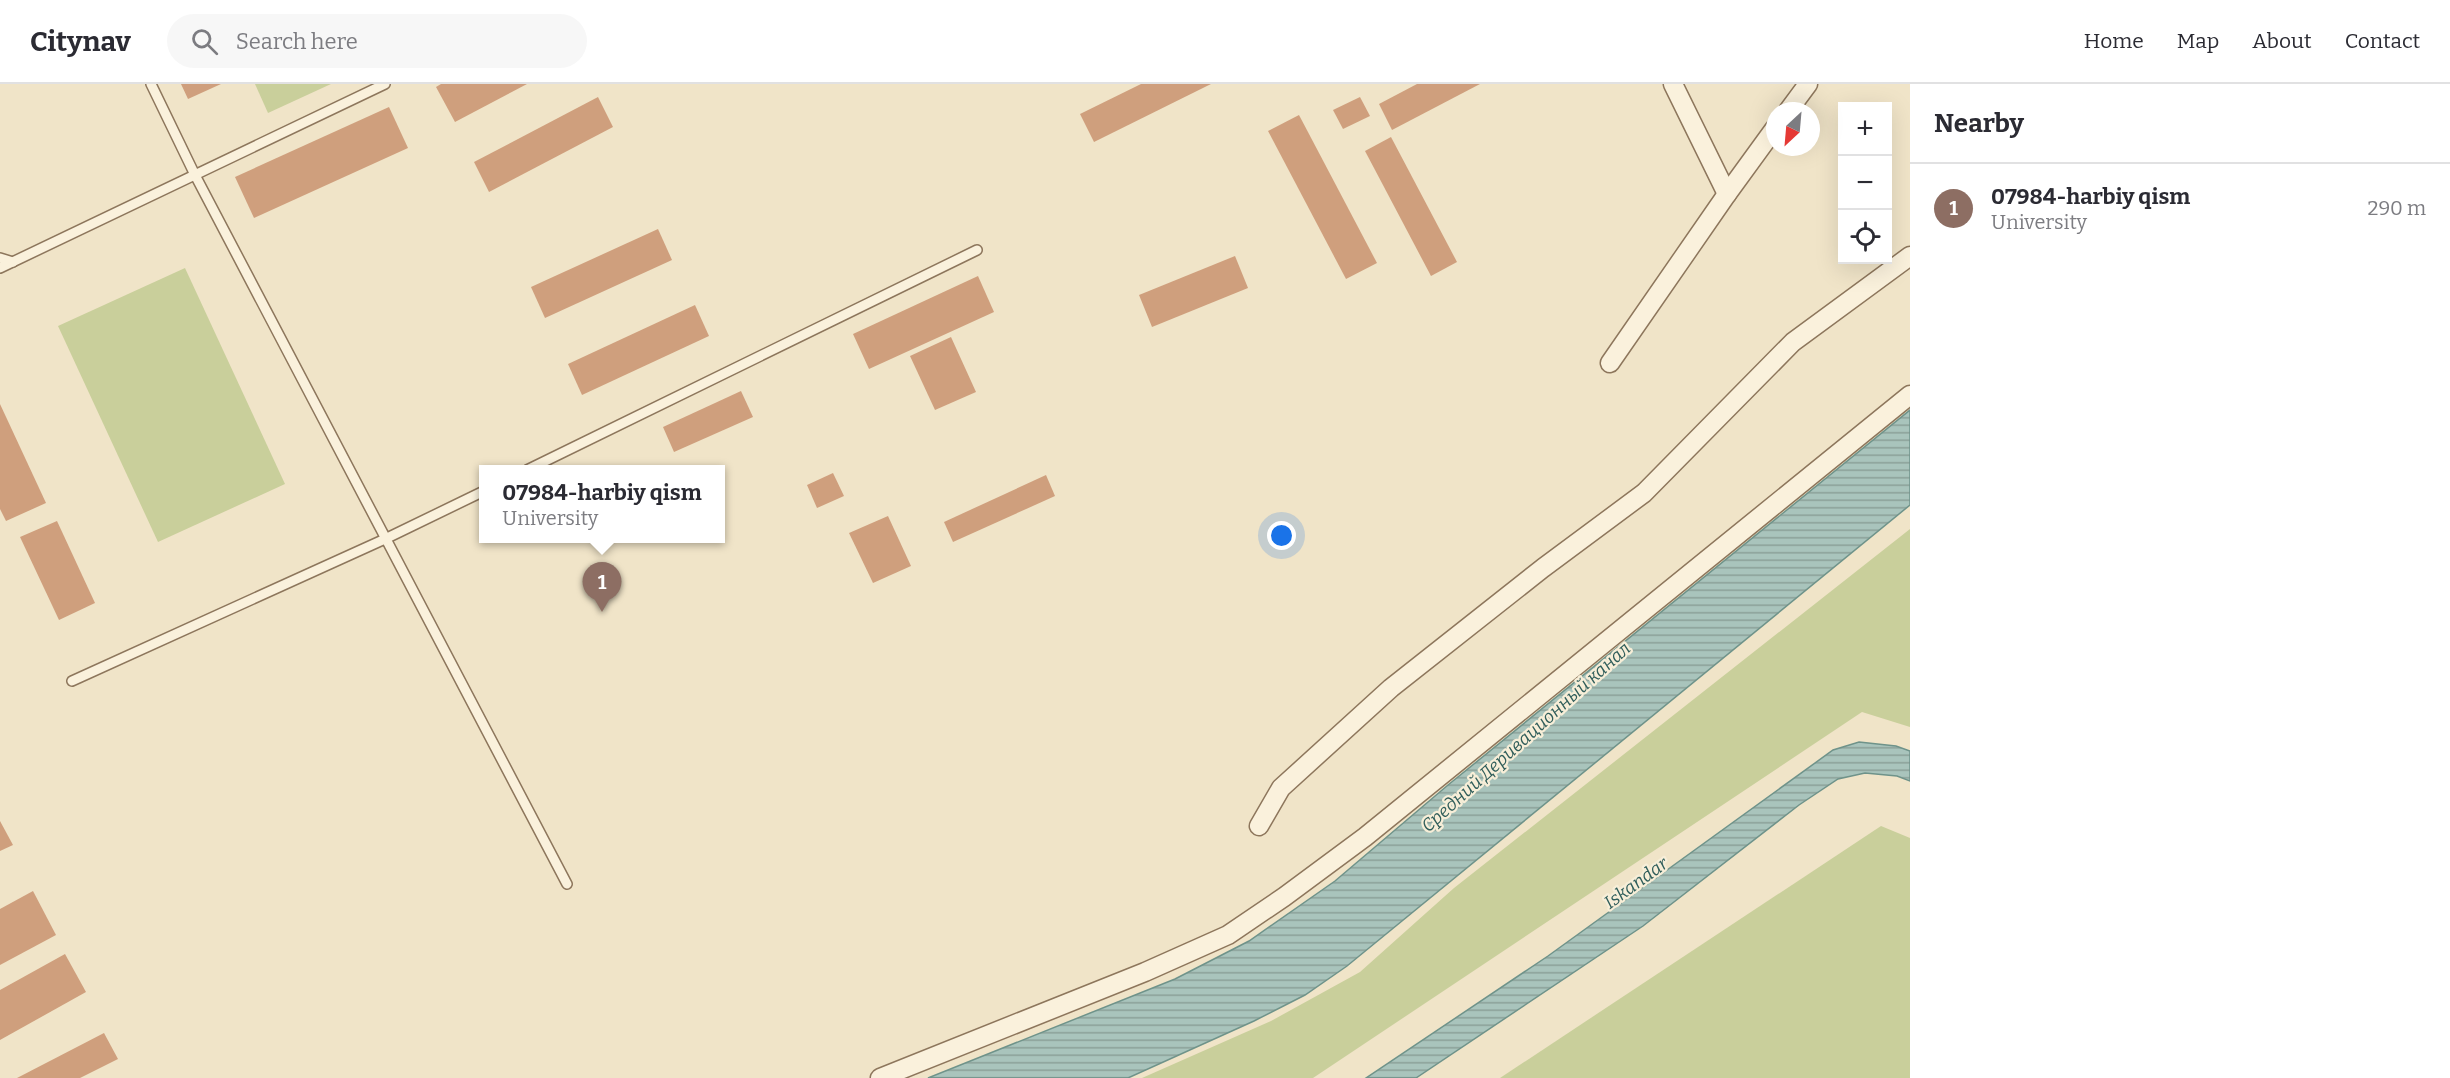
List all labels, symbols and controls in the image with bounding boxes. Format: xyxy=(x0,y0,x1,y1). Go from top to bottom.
search box xyxy=(167,14,587,68)
text: Citynav xyxy=(30,25,131,58)
icon: search xyxy=(188,25,221,58)
text: Search here xyxy=(236,28,358,55)
text: Home xyxy=(2084,28,2144,54)
text: Map xyxy=(2177,28,2219,54)
text: About xyxy=(2252,28,2312,54)
text: Contact xyxy=(2345,28,2420,54)
north arrow xyxy=(1766,102,1820,156)
map controls xyxy=(1838,102,1892,264)
button: + xyxy=(1838,102,1892,156)
text: Nearby xyxy=(1934,108,2024,139)
button: − xyxy=(1838,156,1892,210)
text: 07984-harbiy qism xyxy=(1991,183,2190,210)
text: 1 xyxy=(1949,196,1958,220)
text: 290 m xyxy=(2368,196,2426,220)
button: locate xyxy=(1838,210,1892,264)
text: University xyxy=(1991,210,2087,234)
popup xyxy=(479,465,725,543)
text: 07984-harbiy qism xyxy=(502,479,702,506)
text: University xyxy=(502,506,598,530)
your location xyxy=(1267,521,1296,550)
pin: 1 xyxy=(582,562,622,612)
water label: Средний Деривационный канал xyxy=(1417,637,1635,837)
water label: Iskandar xyxy=(1600,852,1673,914)

